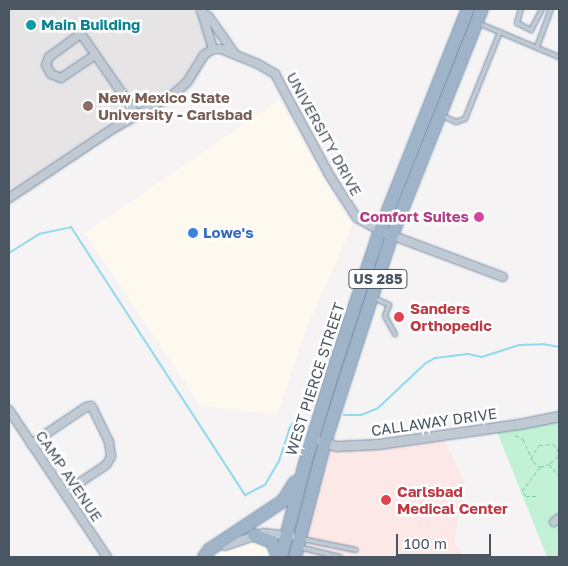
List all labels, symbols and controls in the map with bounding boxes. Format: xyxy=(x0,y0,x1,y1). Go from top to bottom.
place label: Main Building xyxy=(41,16,140,34)
marker: Main Building xyxy=(25,19,37,31)
street label: UNIVERSITY DRIVE xyxy=(283,69,365,199)
place label: New Mexico State University - Carlsbad xyxy=(98,88,252,123)
marker: New Mexico State University - Carlsbad xyxy=(82,100,94,112)
place label: Comfort Suites xyxy=(360,208,469,226)
marker: Comfort Suites xyxy=(473,211,485,223)
place label: Lowe's xyxy=(203,224,254,242)
marker: Lowe's xyxy=(187,227,199,239)
road number: US 285 xyxy=(348,268,408,290)
place label: Sanders Orthopedic xyxy=(410,299,492,334)
street label: WEST PIERCE STREET xyxy=(282,300,348,458)
marker: Sanders Orthopedic xyxy=(392,310,406,324)
street label: CALLAWAY DRIVE xyxy=(370,404,498,440)
street label: CAMP AVENUE xyxy=(32,427,106,525)
place label: Carlsbad Medical Center xyxy=(397,482,508,517)
marker: Carlsbad Medical Center xyxy=(379,493,393,507)
scale bar xyxy=(398,524,493,556)
text: 100 m xyxy=(404,534,447,552)

